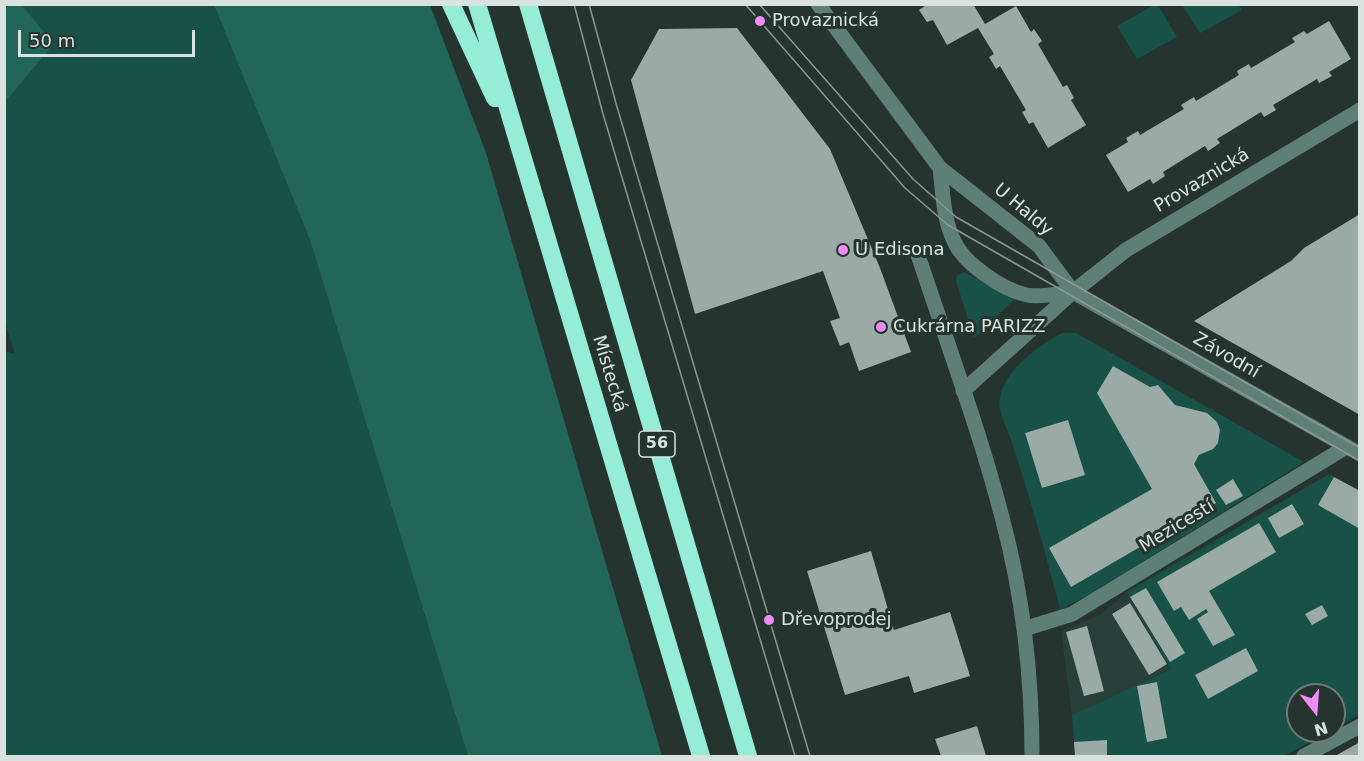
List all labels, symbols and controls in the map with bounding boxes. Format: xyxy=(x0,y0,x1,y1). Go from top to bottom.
place label: Provaznická xyxy=(772,10,879,32)
marker: Provaznická xyxy=(753,14,767,28)
scale bar xyxy=(21,18,198,56)
text: 50 m xyxy=(29,30,75,51)
street label: Provaznická xyxy=(1151,144,1253,218)
street label: U Haldy xyxy=(989,179,1057,241)
place label: U Edisona xyxy=(855,239,945,261)
marker: U Edisona xyxy=(836,243,850,257)
place label: Cukrárna PARIZZ xyxy=(893,316,1046,338)
marker: Cukrárna PARIZZ xyxy=(874,320,888,334)
street label: Závodní xyxy=(1189,328,1263,384)
street label: Místecká xyxy=(587,333,631,415)
road number: 56 xyxy=(639,431,675,457)
street label: Mezicestí xyxy=(1136,496,1218,558)
place label: Dřevoprodej xyxy=(781,609,892,631)
marker: Dřevoprodej xyxy=(762,613,776,627)
north arrow xyxy=(1286,683,1346,743)
text: N xyxy=(1312,718,1330,740)

